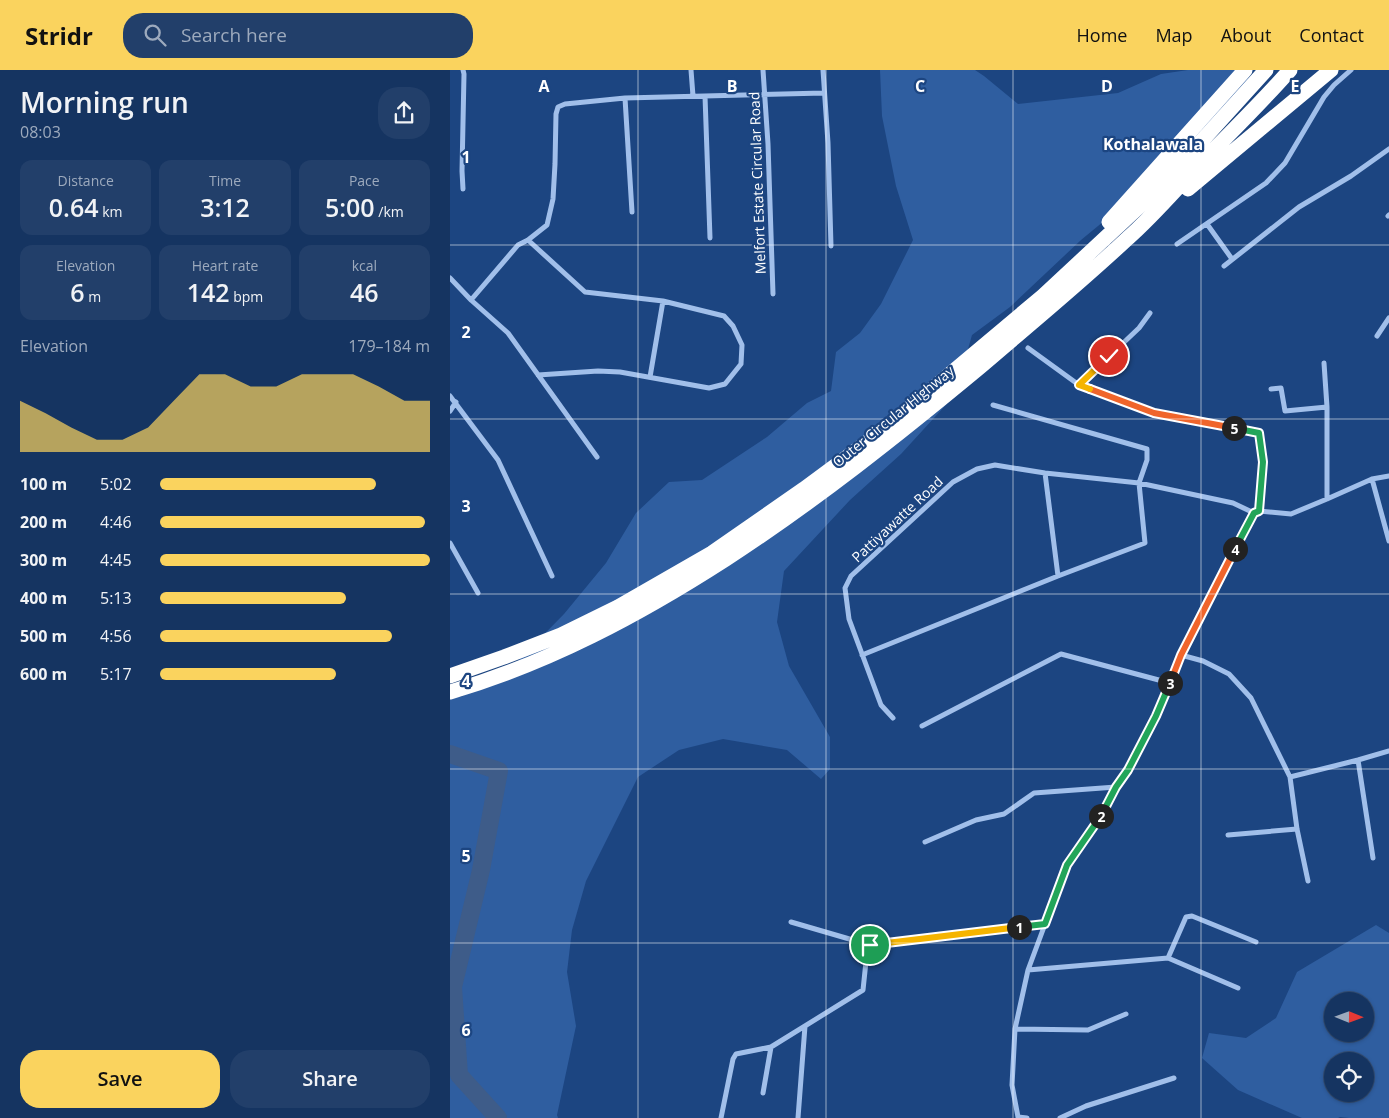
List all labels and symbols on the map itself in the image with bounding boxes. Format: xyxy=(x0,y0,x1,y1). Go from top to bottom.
text: A xyxy=(538,75,550,97)
text: B xyxy=(727,75,737,97)
text: C xyxy=(915,75,925,97)
text: D xyxy=(1101,75,1113,97)
text: E xyxy=(1291,75,1300,97)
street label: Melfort Estate Circular Road xyxy=(744,91,770,275)
district label: Kothalawala xyxy=(1103,133,1203,155)
text: 1 xyxy=(461,146,471,168)
text: 2 xyxy=(461,321,471,343)
pin xyxy=(1088,335,1130,377)
street label: Outer Circular Highway xyxy=(828,360,959,471)
pin: 5 xyxy=(1222,416,1246,440)
street label: Pattiyawatte Road xyxy=(847,472,947,566)
text: 3 xyxy=(461,495,471,517)
pin: 4 xyxy=(1222,536,1248,562)
text: 4 xyxy=(461,670,471,692)
pin: 3 xyxy=(1158,670,1182,696)
pin: 2 xyxy=(1088,804,1114,828)
text: 5 xyxy=(461,845,471,867)
pin: 1 xyxy=(1006,914,1032,940)
pin xyxy=(849,924,891,966)
north arrow xyxy=(1324,992,1374,1042)
text: 6 xyxy=(461,1019,471,1041)

